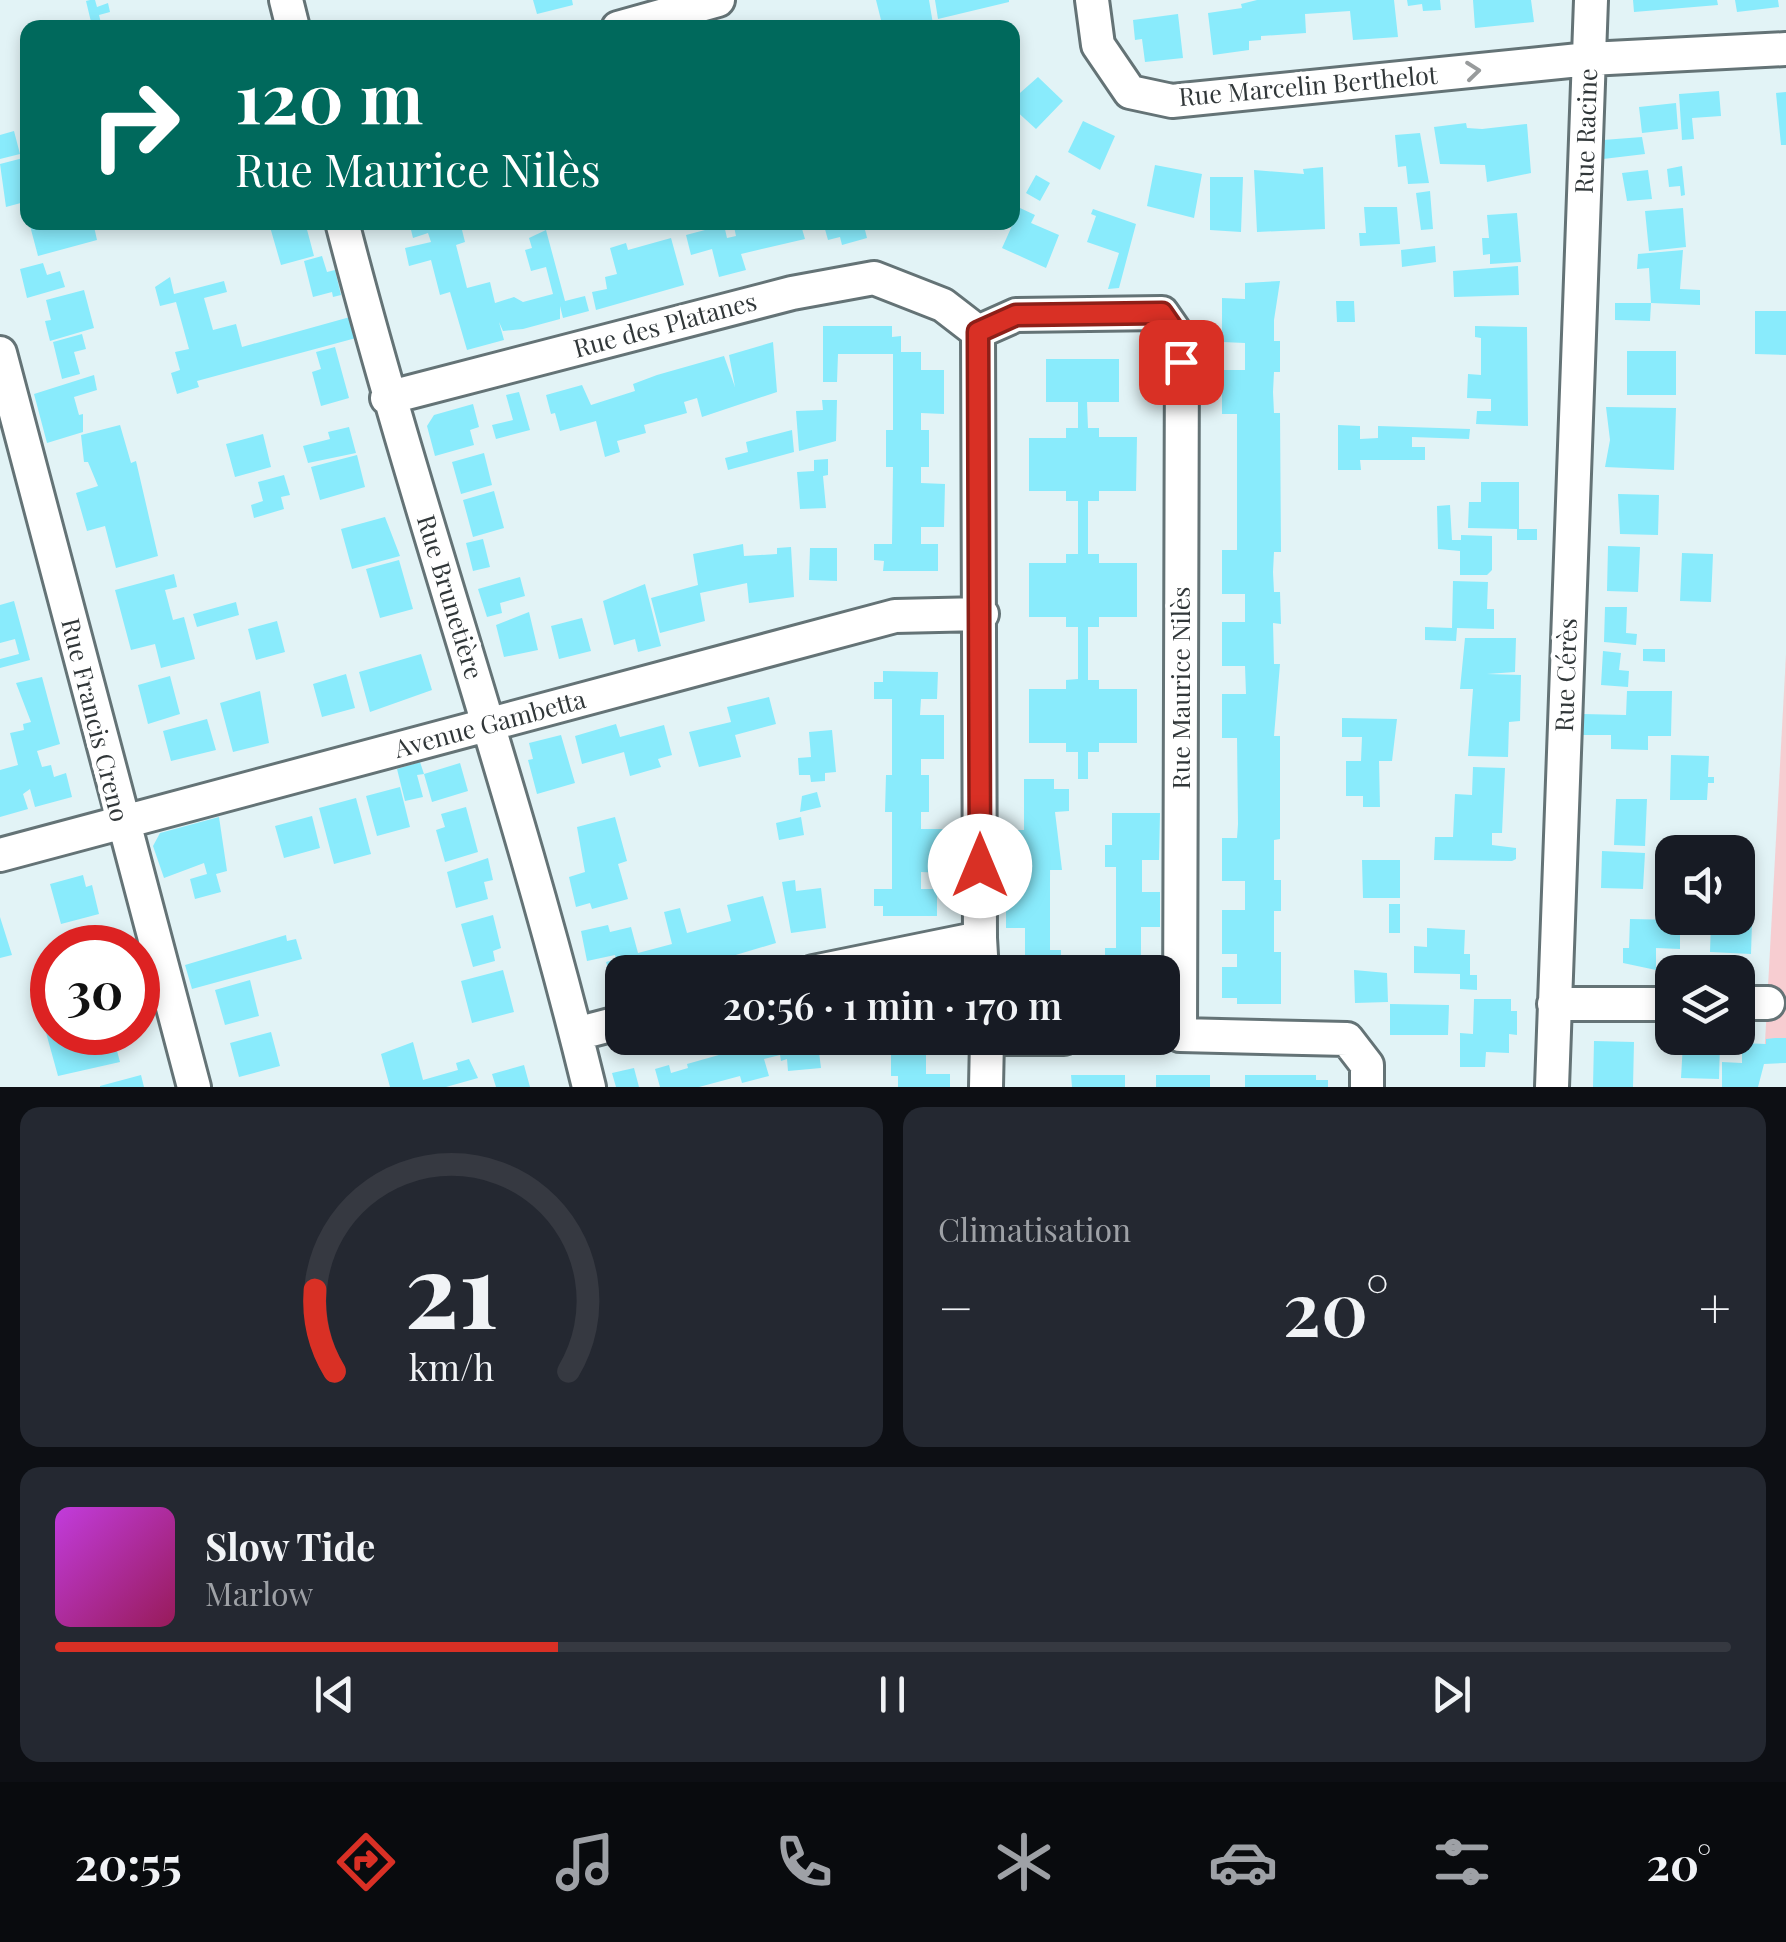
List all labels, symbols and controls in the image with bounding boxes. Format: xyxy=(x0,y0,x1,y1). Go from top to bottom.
text: 120 m xyxy=(235,48,423,142)
street label: Rue Marcelin Berthelot xyxy=(1177,57,1440,112)
icon: right xyxy=(70,60,200,190)
one-way arrow xyxy=(1465,60,1481,82)
street label: Rue Racine xyxy=(1566,68,1603,194)
text: Rue Maurice Nilès xyxy=(235,138,601,198)
street label: Rue des Platanes xyxy=(569,283,760,364)
pin xyxy=(1139,320,1224,405)
icon: arrive xyxy=(1154,335,1209,390)
street label: Rue Brunetière xyxy=(411,510,492,683)
street label: Rue Maurice Nilès xyxy=(1163,586,1196,790)
street label: Rue Francis Creno xyxy=(55,615,138,825)
street label: Rue Cérès xyxy=(1546,617,1583,732)
street label: Avenue Gambetta xyxy=(389,681,589,764)
position arrow xyxy=(928,814,1032,918)
map controls xyxy=(1655,835,1755,1055)
button: sound xyxy=(1655,835,1755,935)
speed limit sign: 30 xyxy=(30,925,160,1055)
button: layers xyxy=(1655,955,1755,1055)
text: 20:56 · 1 min · 170 m xyxy=(723,979,1062,1030)
text: Climatisation xyxy=(938,1207,1131,1250)
text: 21 xyxy=(404,1216,499,1355)
text: 20° xyxy=(1283,1256,1389,1356)
text: − xyxy=(938,1269,974,1343)
text: + xyxy=(1699,1269,1731,1343)
text: km/h xyxy=(409,1342,494,1390)
text: Slow Tide xyxy=(205,1520,375,1571)
text: Marlow xyxy=(205,1571,313,1614)
icon: previous xyxy=(307,1667,362,1722)
icon: pause xyxy=(865,1667,920,1722)
icon: next xyxy=(1424,1667,1479,1722)
icon: directions xyxy=(331,1827,401,1897)
icon: music xyxy=(550,1827,620,1897)
icon: phone xyxy=(769,1827,839,1897)
icon: climate xyxy=(989,1827,1059,1897)
icon: car xyxy=(1208,1827,1278,1897)
icon: filters xyxy=(1427,1827,1497,1897)
text: 20:55 xyxy=(75,1832,182,1892)
text: 20° xyxy=(1646,1832,1711,1892)

